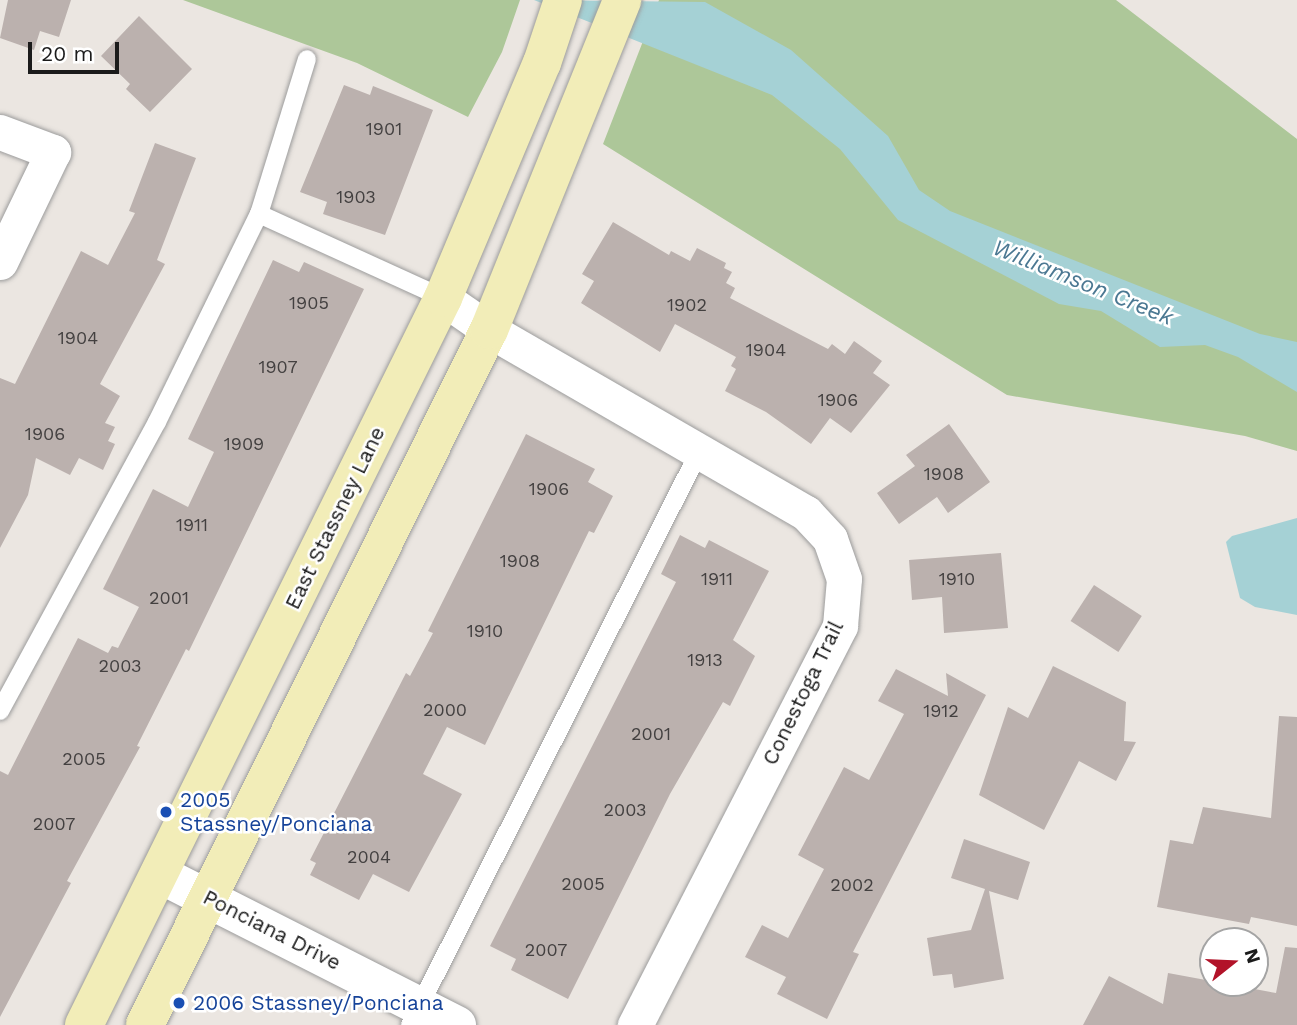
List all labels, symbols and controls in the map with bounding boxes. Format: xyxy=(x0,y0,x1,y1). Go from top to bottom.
scale bar xyxy=(32,28,122,72)
text: 20 m xyxy=(41,41,93,66)
house number: 1901 xyxy=(366,118,402,140)
house number: 1903 xyxy=(336,186,376,208)
water label: Williamson Creek xyxy=(989,234,1177,332)
house number: 1905 xyxy=(289,292,329,314)
house number: 1902 xyxy=(667,294,707,316)
house number: 1904 xyxy=(58,327,98,349)
house number: 1904 xyxy=(746,339,786,361)
house number: 1907 xyxy=(258,356,298,378)
house number: 1906 xyxy=(818,389,858,411)
street label: East Stassney Lane xyxy=(280,422,390,614)
house number: 1906 xyxy=(25,423,65,445)
house number: 1909 xyxy=(224,433,264,455)
house number: 1908 xyxy=(924,463,964,485)
house number: 1906 xyxy=(529,478,569,500)
house number: 1911 xyxy=(176,514,208,536)
house number: 1908 xyxy=(500,550,540,572)
house number: 1911 xyxy=(701,568,733,590)
house number: 1910 xyxy=(939,568,975,590)
house number: 2001 xyxy=(149,587,189,609)
street label: Conestoga Trail xyxy=(757,616,849,770)
house number: 1910 xyxy=(467,620,503,642)
house number: 1913 xyxy=(687,649,723,671)
house number: 2003 xyxy=(98,655,142,677)
house number: 2000 xyxy=(423,699,467,721)
house number: 1912 xyxy=(923,700,959,722)
house number: 2001 xyxy=(631,723,671,745)
house number: 2005 xyxy=(62,748,106,770)
place label: 2005 Stassney/Ponciana xyxy=(180,787,372,837)
house number: 2003 xyxy=(603,799,647,821)
marker: 2005 Stassney/Ponciana xyxy=(158,804,174,820)
house number: 2007 xyxy=(33,813,75,835)
house number: 2004 xyxy=(347,846,391,868)
house number: 2005 xyxy=(561,873,605,895)
house number: 2002 xyxy=(830,874,874,896)
street label: Ponciana Drive xyxy=(199,884,345,976)
north arrow xyxy=(1199,927,1269,997)
house number: 2007 xyxy=(525,939,567,961)
text: N xyxy=(1239,946,1266,966)
place label: 2006 Stassney/Ponciana xyxy=(193,990,444,1016)
marker: 2006 Stassney/Ponciana xyxy=(171,995,187,1011)

